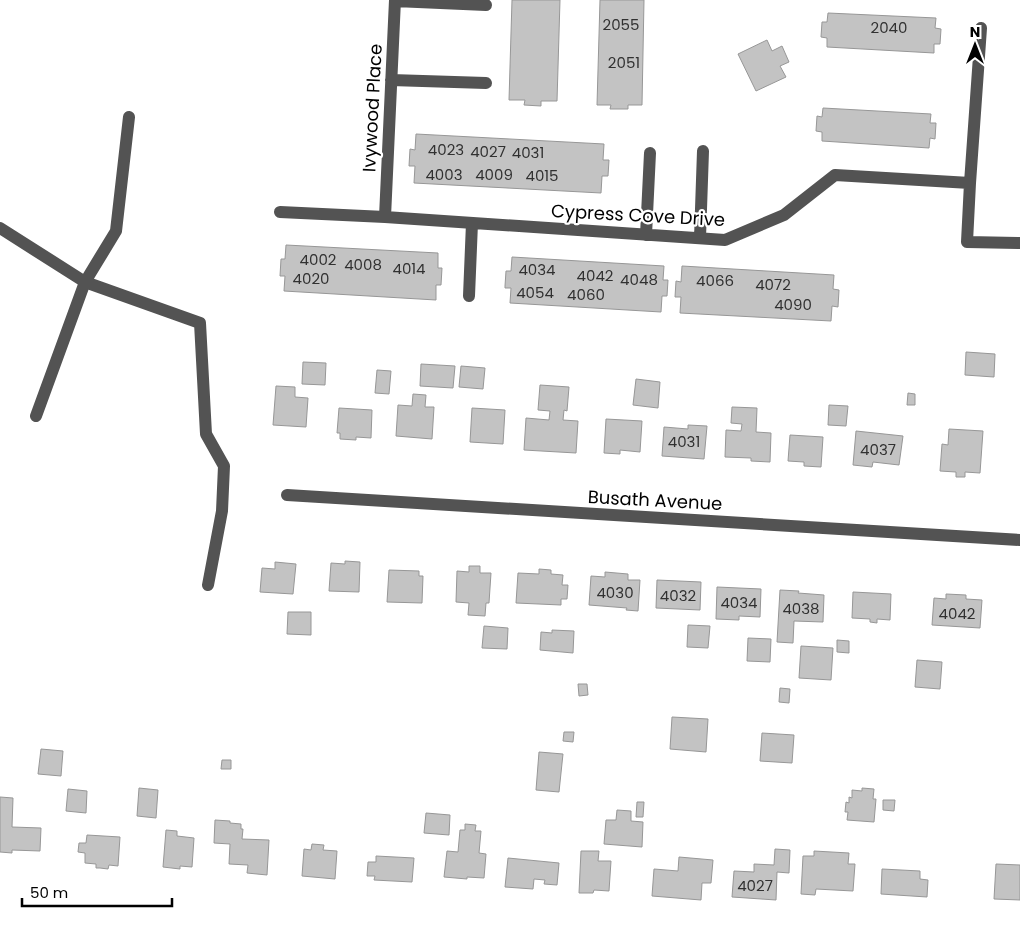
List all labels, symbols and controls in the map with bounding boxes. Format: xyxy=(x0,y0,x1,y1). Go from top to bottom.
house number: 2055 xyxy=(603,14,639,35)
house number: 2040 xyxy=(871,17,907,38)
north arrow xyxy=(950,20,1000,70)
text: N xyxy=(970,22,980,42)
street label: Ivywood Place xyxy=(356,43,388,173)
house number: 2051 xyxy=(608,52,640,73)
house number: 4023 xyxy=(428,139,464,160)
house number: 4027 xyxy=(470,141,506,162)
house number: 4031 xyxy=(512,142,544,163)
house number: 4003 xyxy=(425,164,463,185)
house number: 4009 xyxy=(475,164,513,185)
house number: 4015 xyxy=(525,165,559,186)
street label: Cypress Cove Drive xyxy=(550,198,726,232)
house number: 4002 xyxy=(300,249,336,270)
house number: 4008 xyxy=(344,254,382,275)
house number: 4014 xyxy=(392,258,426,279)
house number: 4034 xyxy=(518,259,556,280)
house number: 4042 xyxy=(577,265,613,286)
house number: 4020 xyxy=(293,268,329,289)
house number: 4048 xyxy=(620,269,658,290)
house number: 4066 xyxy=(696,270,734,291)
house number: 4072 xyxy=(755,274,791,295)
house number: 4054 xyxy=(516,282,554,303)
house number: 4060 xyxy=(567,284,605,305)
house number: 4090 xyxy=(774,294,812,315)
house number: 4031 xyxy=(668,431,700,452)
house number: 4037 xyxy=(860,439,896,460)
street label: Busath Avenue xyxy=(587,484,723,516)
house number: 4030 xyxy=(596,582,634,603)
house number: 4032 xyxy=(660,585,696,606)
house number: 4034 xyxy=(720,592,758,613)
house number: 4038 xyxy=(782,598,820,619)
house number: 4042 xyxy=(939,603,975,624)
house number: 4027 xyxy=(737,875,773,896)
scale bar xyxy=(22,876,172,908)
text: 50 m xyxy=(30,882,68,903)

